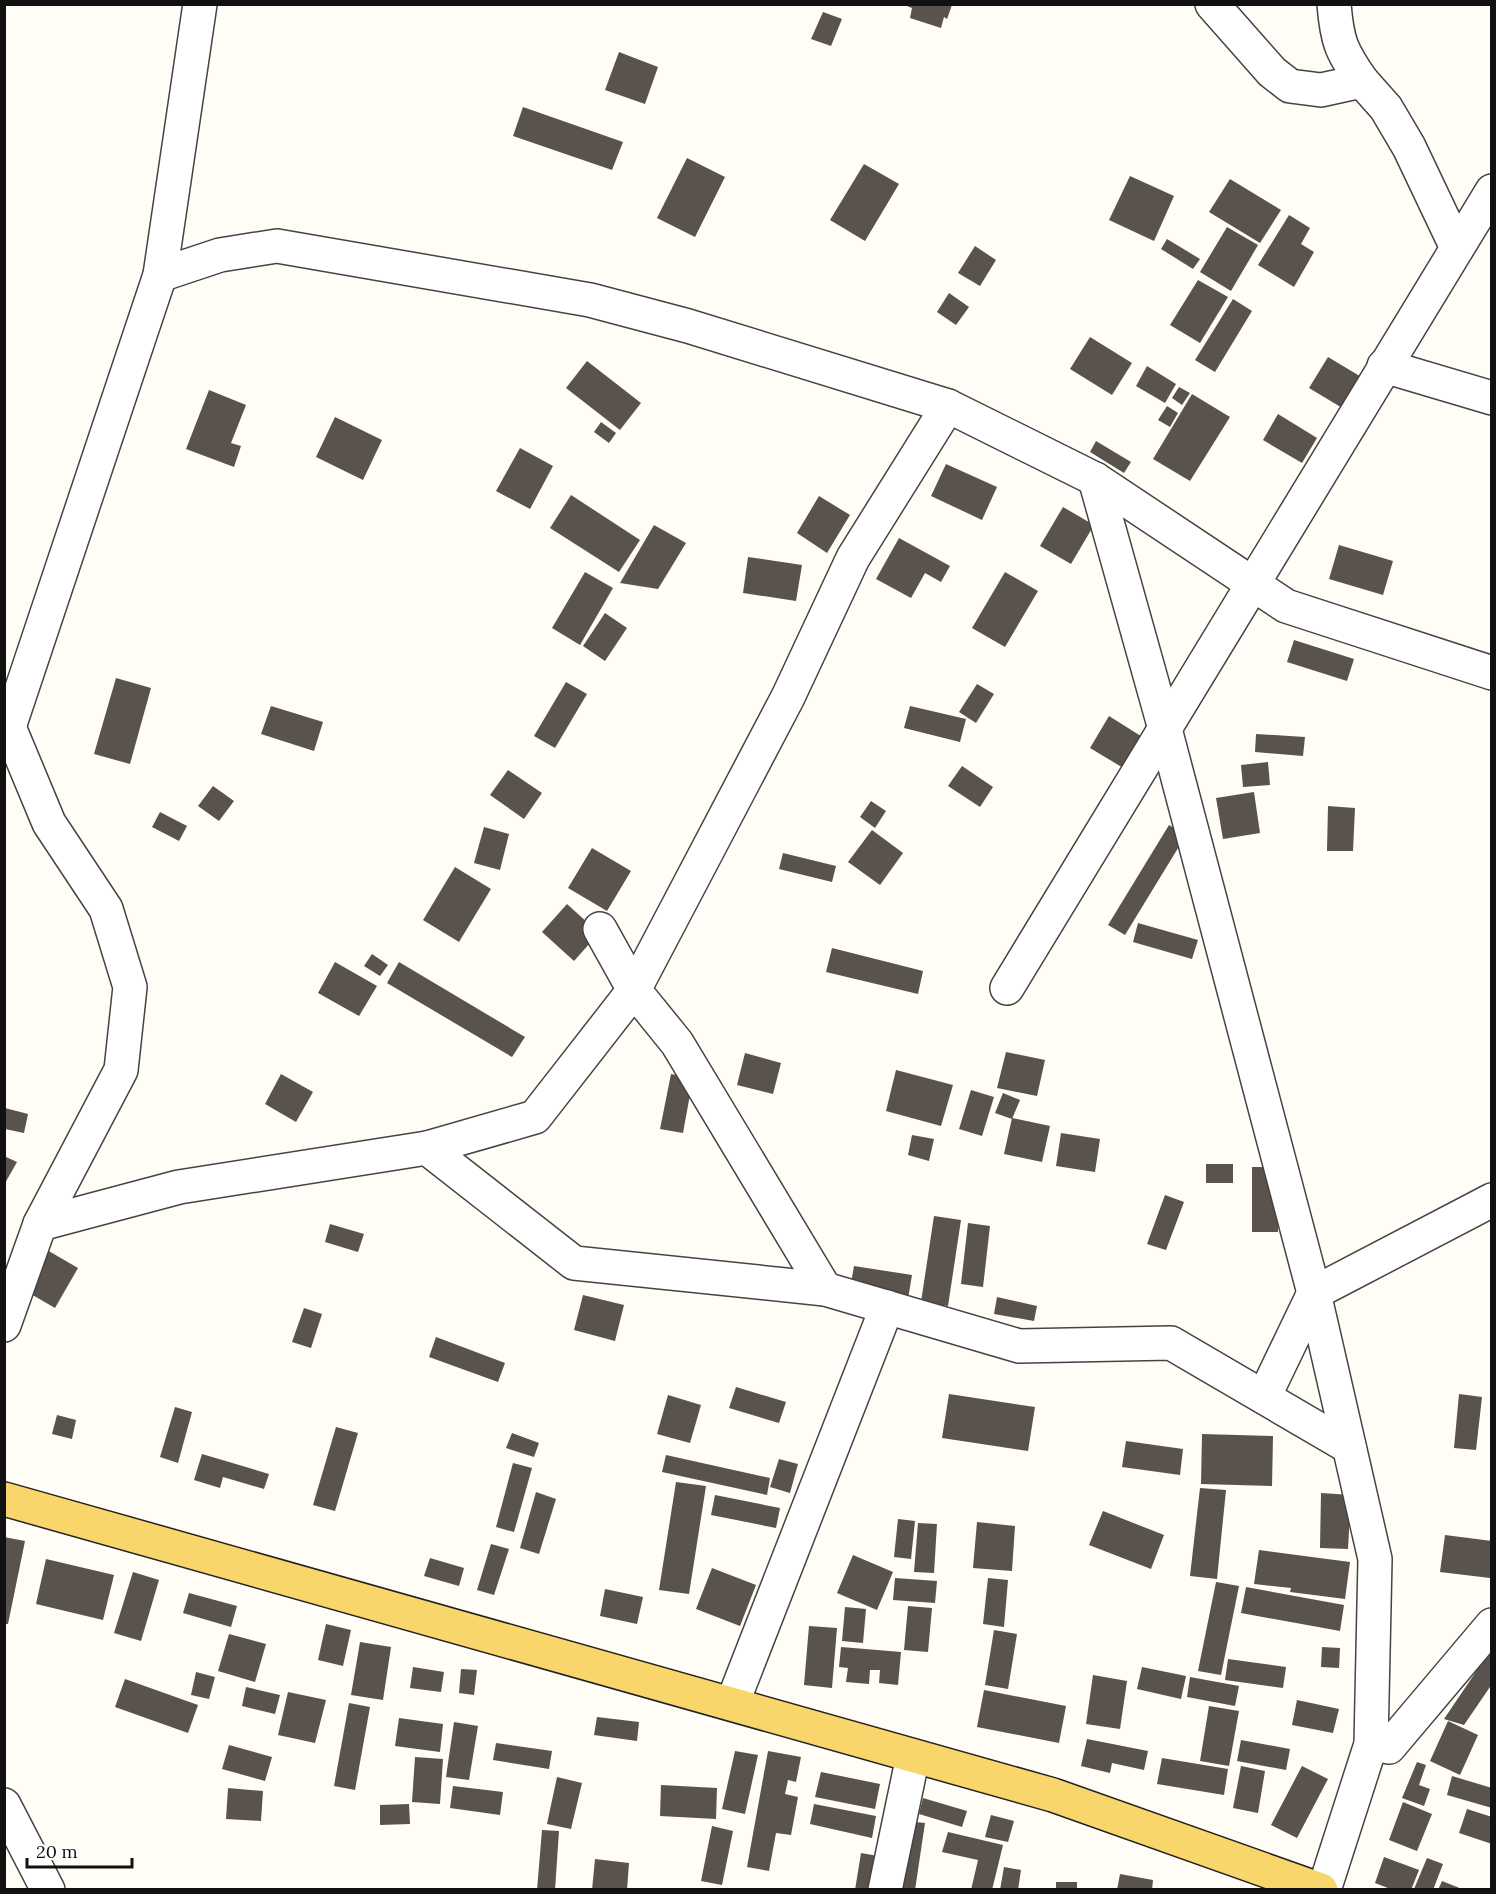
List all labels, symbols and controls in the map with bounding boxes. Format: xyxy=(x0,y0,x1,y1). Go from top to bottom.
scale bar xyxy=(27,1831,132,1869)
text: 20 m xyxy=(36,1840,78,1863)

